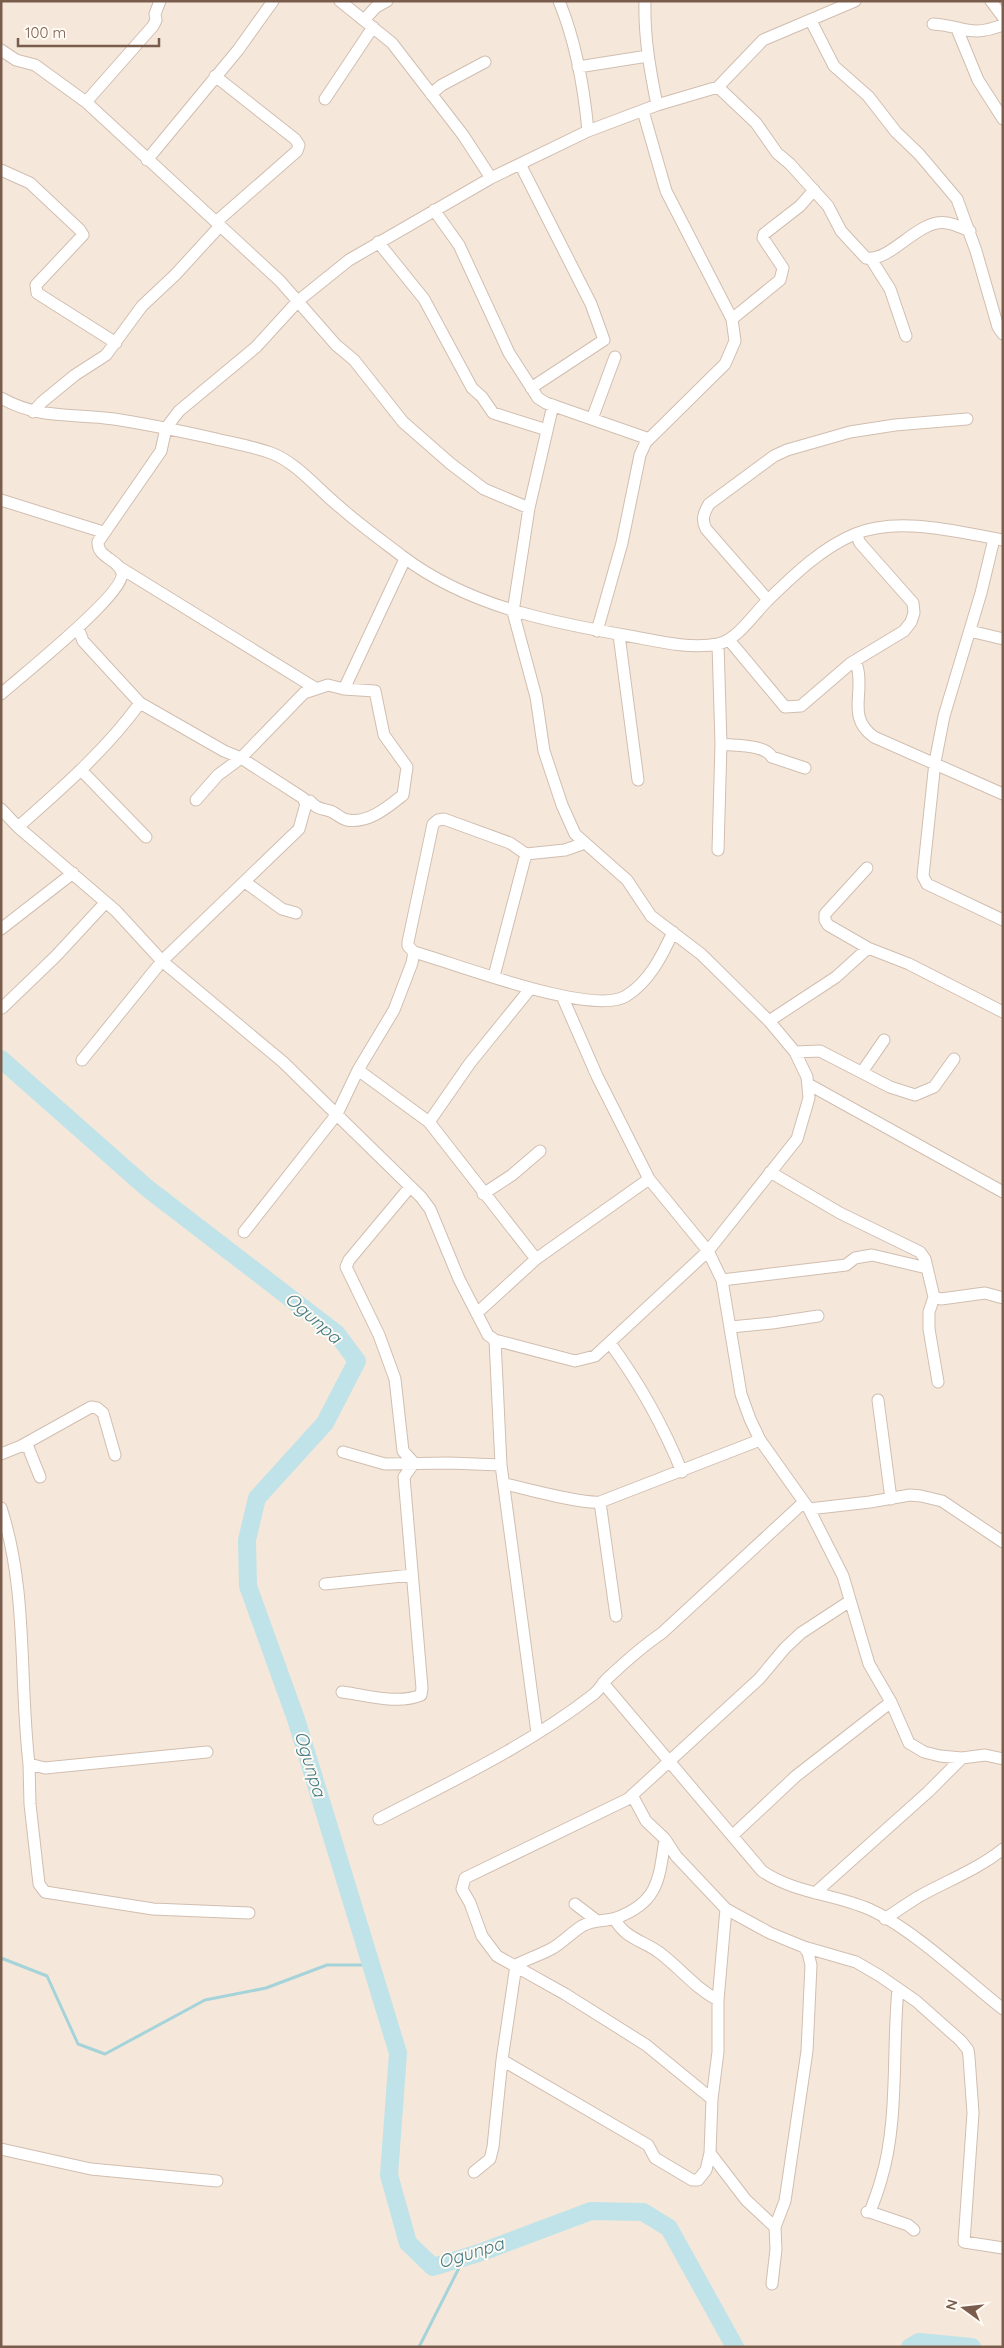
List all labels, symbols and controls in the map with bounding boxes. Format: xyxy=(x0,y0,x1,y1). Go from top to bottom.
scale bar xyxy=(18,15,159,47)
text: 100 m xyxy=(25,23,66,42)
water label: Ogunpa xyxy=(280,1287,347,1349)
water label: Ogunpa xyxy=(290,1728,332,1800)
water label: Ogunpa xyxy=(435,2231,507,2273)
north arrow xyxy=(939,2283,989,2333)
text: N xyxy=(941,2297,961,2312)

